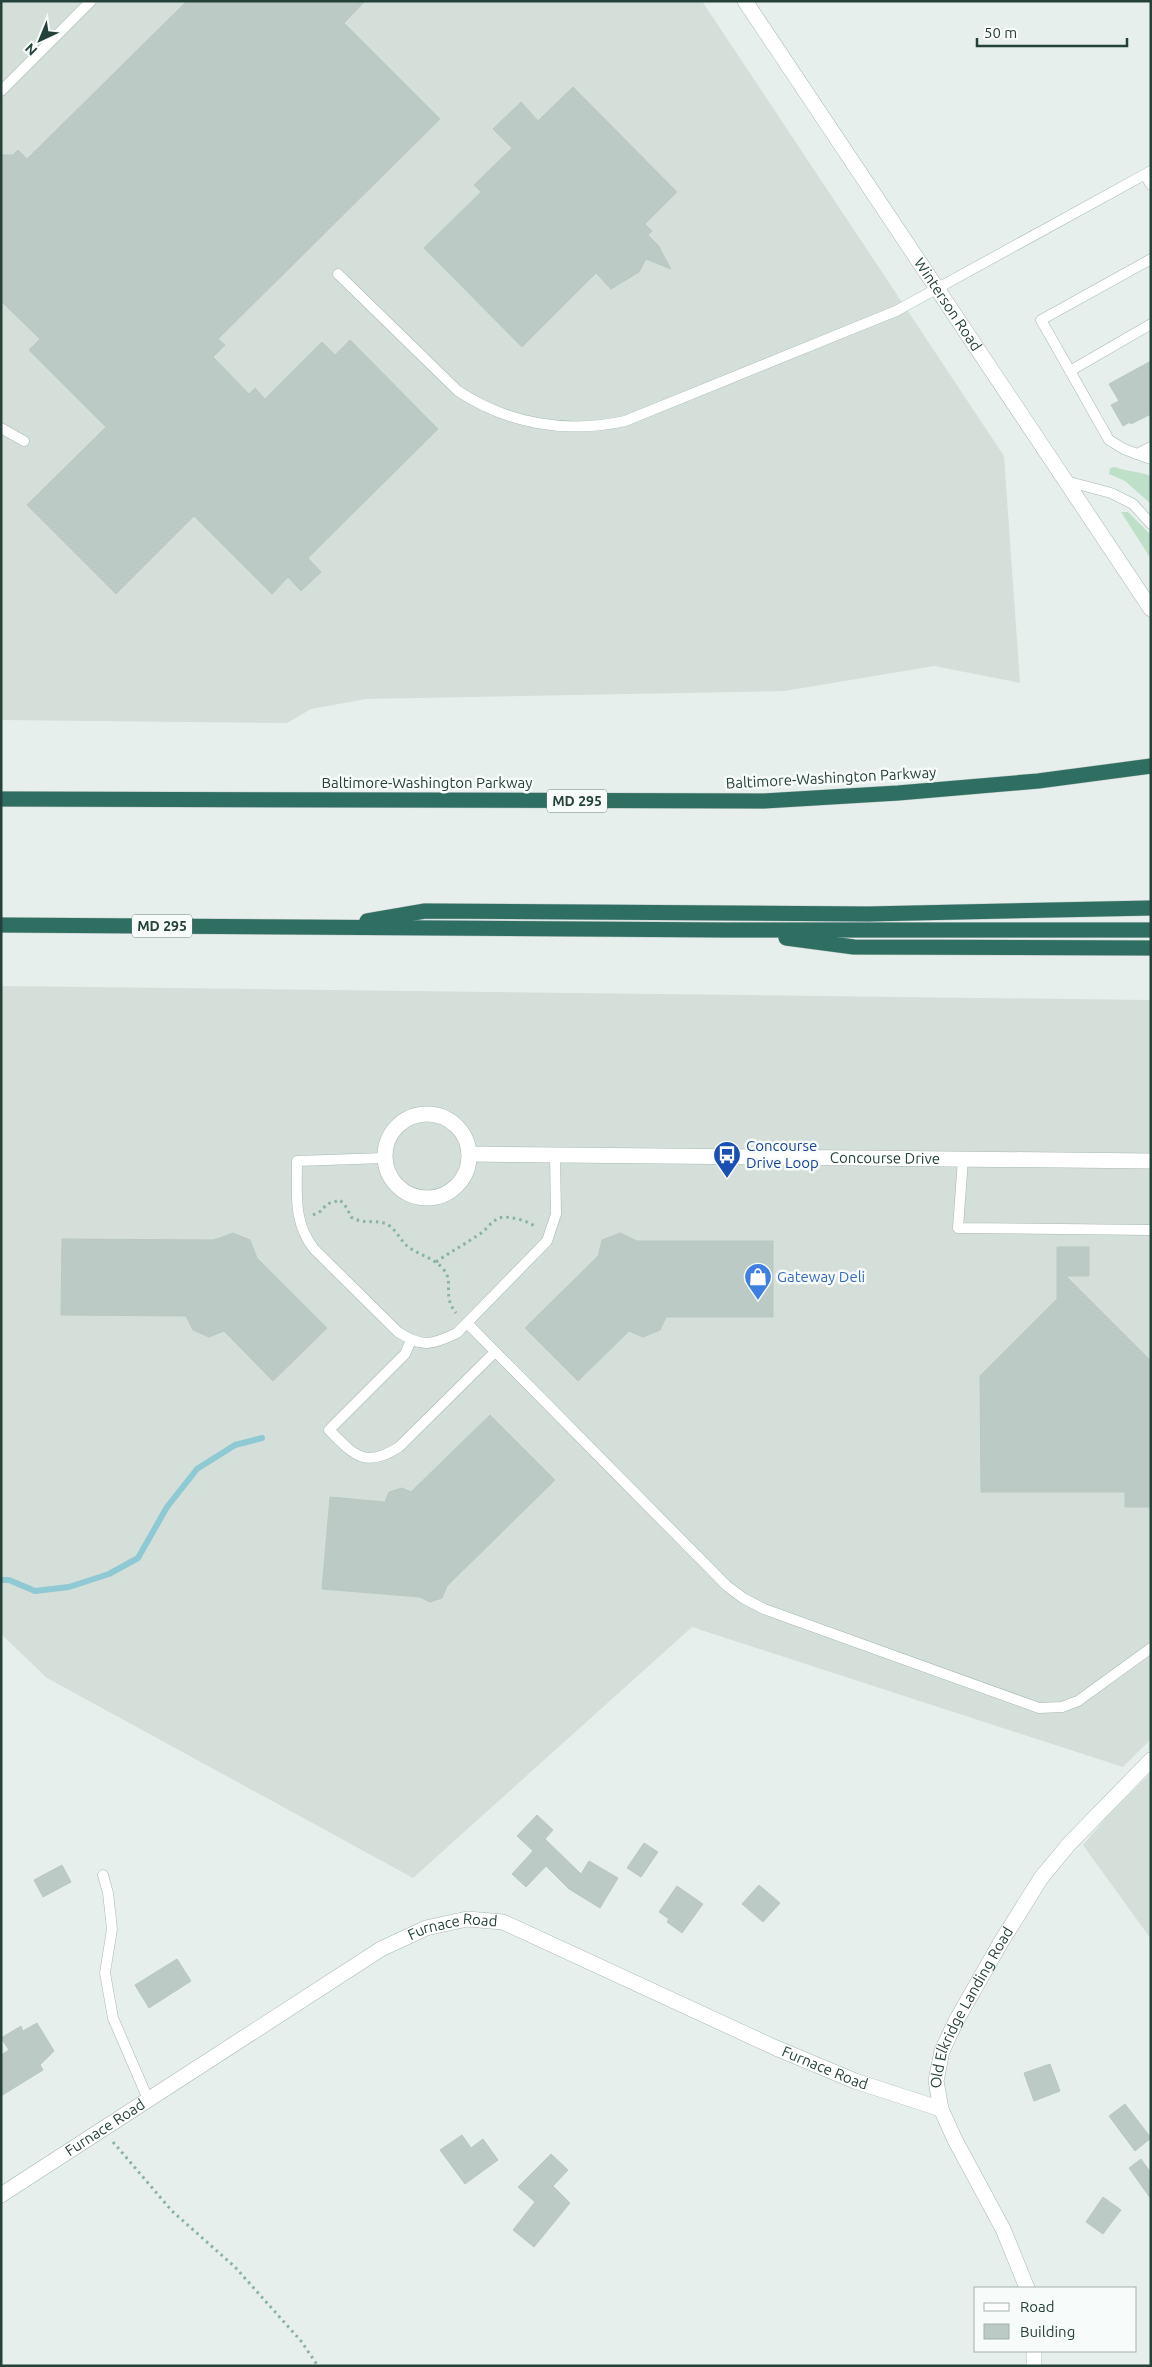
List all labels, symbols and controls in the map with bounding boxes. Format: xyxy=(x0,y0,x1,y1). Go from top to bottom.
north arrow xyxy=(15,15,65,65)
scale bar xyxy=(977,15,1127,47)
text: 50 m xyxy=(984,24,1017,41)
text: N xyxy=(22,40,40,59)
street label: Winterson Road xyxy=(911,255,985,354)
street label: Baltimore-Washington Parkway xyxy=(725,763,937,792)
street label: Baltimore-Washington Parkway xyxy=(322,774,532,791)
road number: MD 295 xyxy=(547,789,607,812)
road number: MD 295 xyxy=(132,914,192,938)
place label: Concourse Drive Loop xyxy=(746,1137,819,1171)
bus stop icon: Concourse Drive Loop xyxy=(712,1140,742,1179)
street label: Concourse Drive xyxy=(830,1149,940,1167)
shop icon: Gateway Deli xyxy=(743,1262,773,1301)
place label: Gateway Deli xyxy=(777,1268,865,1285)
street label: Furnace Road xyxy=(405,1910,498,1943)
street label: Old Elkridge Landing Road xyxy=(926,1924,1016,2090)
street label: Furnace Road xyxy=(780,2042,870,2093)
street label: Furnace Road xyxy=(62,2095,148,2159)
legend xyxy=(974,2287,1137,2352)
text: Road xyxy=(1020,2298,1055,2315)
text: Building xyxy=(1020,2323,1075,2340)

